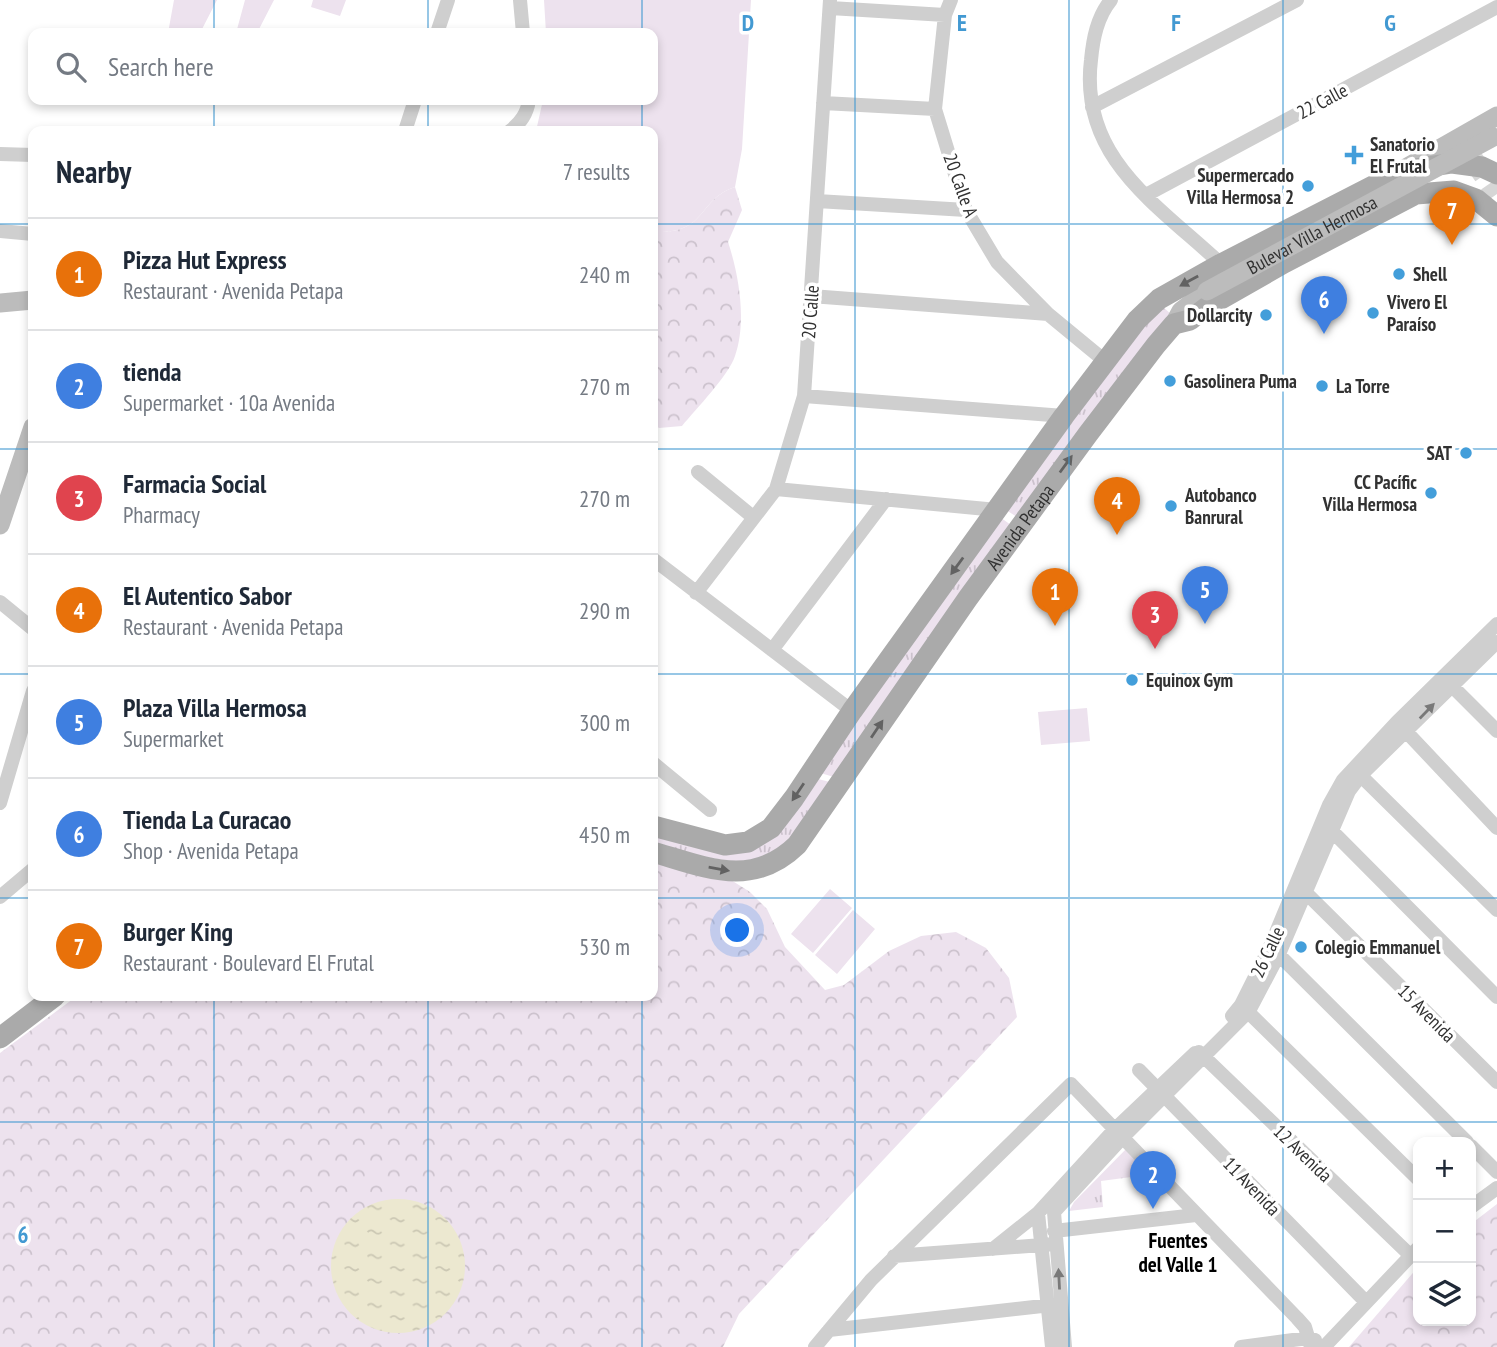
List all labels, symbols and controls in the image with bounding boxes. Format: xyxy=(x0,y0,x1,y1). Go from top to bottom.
text: D xyxy=(742,8,754,37)
text: E xyxy=(957,8,967,37)
text: F xyxy=(1171,8,1181,37)
text: G xyxy=(1384,8,1396,37)
search box xyxy=(28,28,658,105)
icon: search xyxy=(52,48,90,86)
text: Search here xyxy=(108,50,214,83)
street label: 22 Calle xyxy=(1293,78,1352,124)
place label: Sanatorio El Frutal xyxy=(1370,132,1435,178)
marker: Sanatorio El Frutal xyxy=(1344,145,1364,165)
street label: 20 Calle A xyxy=(938,150,984,220)
text: Nearby xyxy=(56,152,131,191)
text: 7 results xyxy=(563,157,630,186)
place label: Supermercado Villa Hermosa 2 xyxy=(1186,163,1294,209)
marker: Supermercado Villa Hermosa 2 xyxy=(1300,178,1316,194)
pin: 7 xyxy=(1429,187,1475,245)
street label: Bulevar Villa Hermosa xyxy=(1243,190,1381,279)
text: Pizza Hut Express xyxy=(123,243,287,276)
text: 1 xyxy=(74,260,85,289)
text: 240 m xyxy=(579,260,630,289)
place label: Shell xyxy=(1413,262,1448,286)
marker: Shell xyxy=(1391,266,1407,282)
one-way arrow xyxy=(1179,275,1199,287)
text: Restaurant · Avenida Petapa xyxy=(123,276,344,305)
pin: 6 xyxy=(1301,276,1347,334)
street label: 20 Calle xyxy=(796,284,824,340)
place label: Vivero El Paraíso xyxy=(1386,290,1448,336)
place label: Dollarcity xyxy=(1187,303,1252,327)
marker: Vivero El Paraíso xyxy=(1365,305,1381,321)
marker: Dollarcity xyxy=(1258,307,1274,323)
text: tienda xyxy=(123,355,182,388)
place label: Gasolinera Puma xyxy=(1184,369,1297,393)
text: 2 xyxy=(74,372,85,401)
text: 270 m xyxy=(579,372,630,401)
marker: Gasolinera Puma xyxy=(1162,373,1178,389)
place label: La Torre xyxy=(1336,374,1390,398)
marker: La Torre xyxy=(1314,378,1330,394)
text: Supermarket · 10a Avenida xyxy=(123,388,335,417)
place label: SAT xyxy=(1426,441,1452,465)
marker: SAT xyxy=(1458,445,1474,461)
one-way arrow xyxy=(1059,455,1073,473)
text: Farmacia Social xyxy=(123,467,266,500)
place label: CC Pacífic Villa Hermosa xyxy=(1322,470,1417,516)
pin: 4 xyxy=(1094,477,1140,535)
street label: Avenida Petapa xyxy=(981,479,1059,575)
place label: Autobanco Banrural xyxy=(1184,483,1257,529)
text: 3 xyxy=(74,484,85,513)
text: 270 m xyxy=(579,484,630,513)
marker: CC Pacífic Villa Hermosa xyxy=(1423,485,1439,501)
marker: Autobanco Banrural xyxy=(1163,498,1179,514)
text: Pharmacy xyxy=(123,500,200,529)
one-way arrow xyxy=(950,557,964,575)
pin: 5 xyxy=(1182,566,1228,624)
pin: 1 xyxy=(1032,568,1078,626)
text: El Autentico Sabor xyxy=(123,579,292,612)
pin: 3 xyxy=(1132,591,1178,649)
text: 4 xyxy=(74,596,85,625)
text: 290 m xyxy=(579,596,630,625)
text: Restaurant · Avenida Petapa xyxy=(123,612,344,641)
place label: Equinox Gym xyxy=(1146,668,1233,692)
marker: Equinox Gym xyxy=(1124,672,1140,688)
text: Plaza Villa Hermosa xyxy=(123,691,307,724)
one-way arrow xyxy=(1418,702,1435,719)
text: 5 xyxy=(74,708,85,737)
text: 300 m xyxy=(579,708,630,737)
one-way arrow xyxy=(870,719,883,738)
text: Supermarket xyxy=(123,724,224,753)
one-way arrow xyxy=(791,783,805,801)
text: Tienda La Curacao xyxy=(123,803,291,836)
text: 6 xyxy=(74,820,85,849)
text: 450 m xyxy=(579,820,630,849)
text: Shop · Avenida Petapa xyxy=(123,836,299,865)
one-way arrow xyxy=(708,864,730,875)
your location xyxy=(720,913,754,947)
text: Burger King xyxy=(123,915,233,948)
street label: 26 Calle xyxy=(1245,922,1289,981)
text: 7 xyxy=(74,932,85,961)
text: 530 m xyxy=(579,932,630,961)
place label: Colegio Emmanuel xyxy=(1315,935,1441,959)
marker: Colegio Emmanuel xyxy=(1293,939,1309,955)
text: Restaurant · Boulevard El Frutal xyxy=(123,948,374,977)
street label: 15 Avenida xyxy=(1393,979,1461,1047)
street label: 12 Avenida xyxy=(1269,1119,1337,1187)
map controls xyxy=(1413,1137,1476,1326)
button: + xyxy=(1413,1137,1476,1200)
pin: 2 xyxy=(1130,1151,1176,1209)
street label: 11 Avenida xyxy=(1218,1152,1286,1220)
button: − xyxy=(1413,1200,1476,1263)
text: 6 xyxy=(18,1220,29,1249)
district label: Fuentes del Valle 1 xyxy=(1139,1227,1217,1278)
button: layers xyxy=(1413,1263,1476,1326)
one-way arrow xyxy=(1053,1268,1064,1290)

